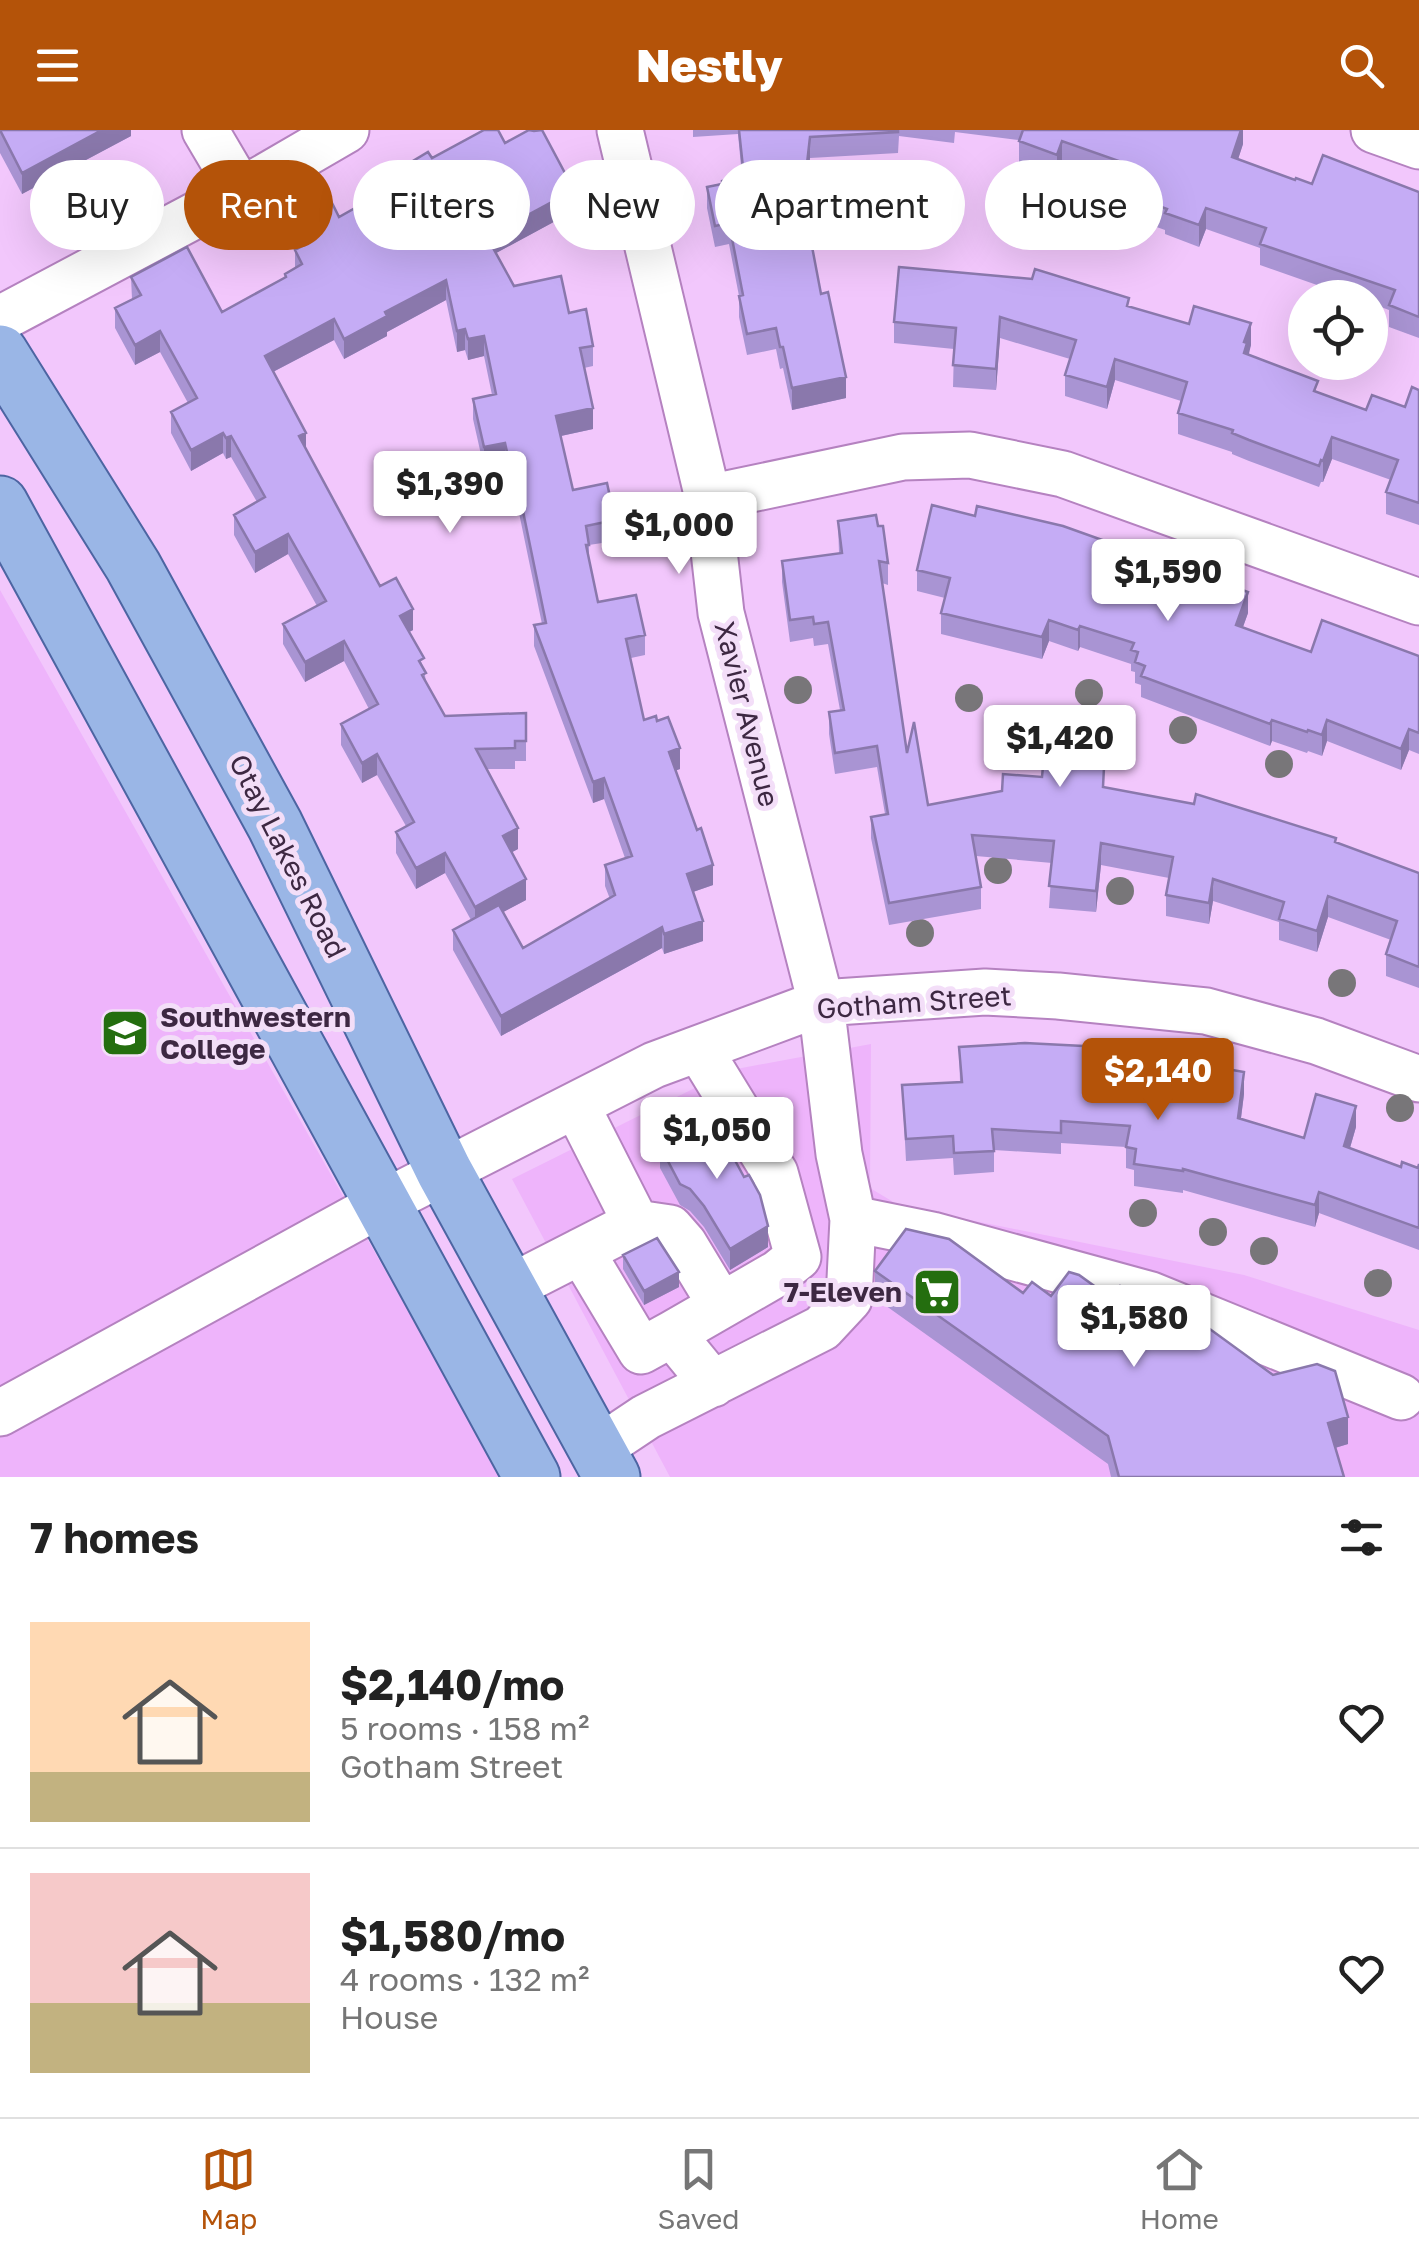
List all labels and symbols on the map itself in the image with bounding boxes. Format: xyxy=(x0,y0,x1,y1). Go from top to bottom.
pin: $1,390 xyxy=(369,451,531,536)
pin: $1,000 xyxy=(598,492,760,577)
pin: $1,590 xyxy=(1087,539,1249,624)
street label: Xavier Avenue xyxy=(709,618,786,810)
pin: $1,420 xyxy=(979,705,1141,790)
street label: Otay Lakes Road xyxy=(223,749,354,963)
street label: Gotham Street xyxy=(815,978,1013,1025)
place label: Southwestern College xyxy=(160,1000,351,1065)
school or university icon: Southwestern College xyxy=(99,1007,151,1059)
pin: $2,140 xyxy=(1077,1038,1239,1123)
pin: $1,050 xyxy=(636,1097,798,1182)
supermarket icon: 7-Eleven xyxy=(911,1266,963,1318)
place label: 7-Eleven xyxy=(784,1275,902,1308)
pin: $1,580 xyxy=(1053,1285,1215,1370)

